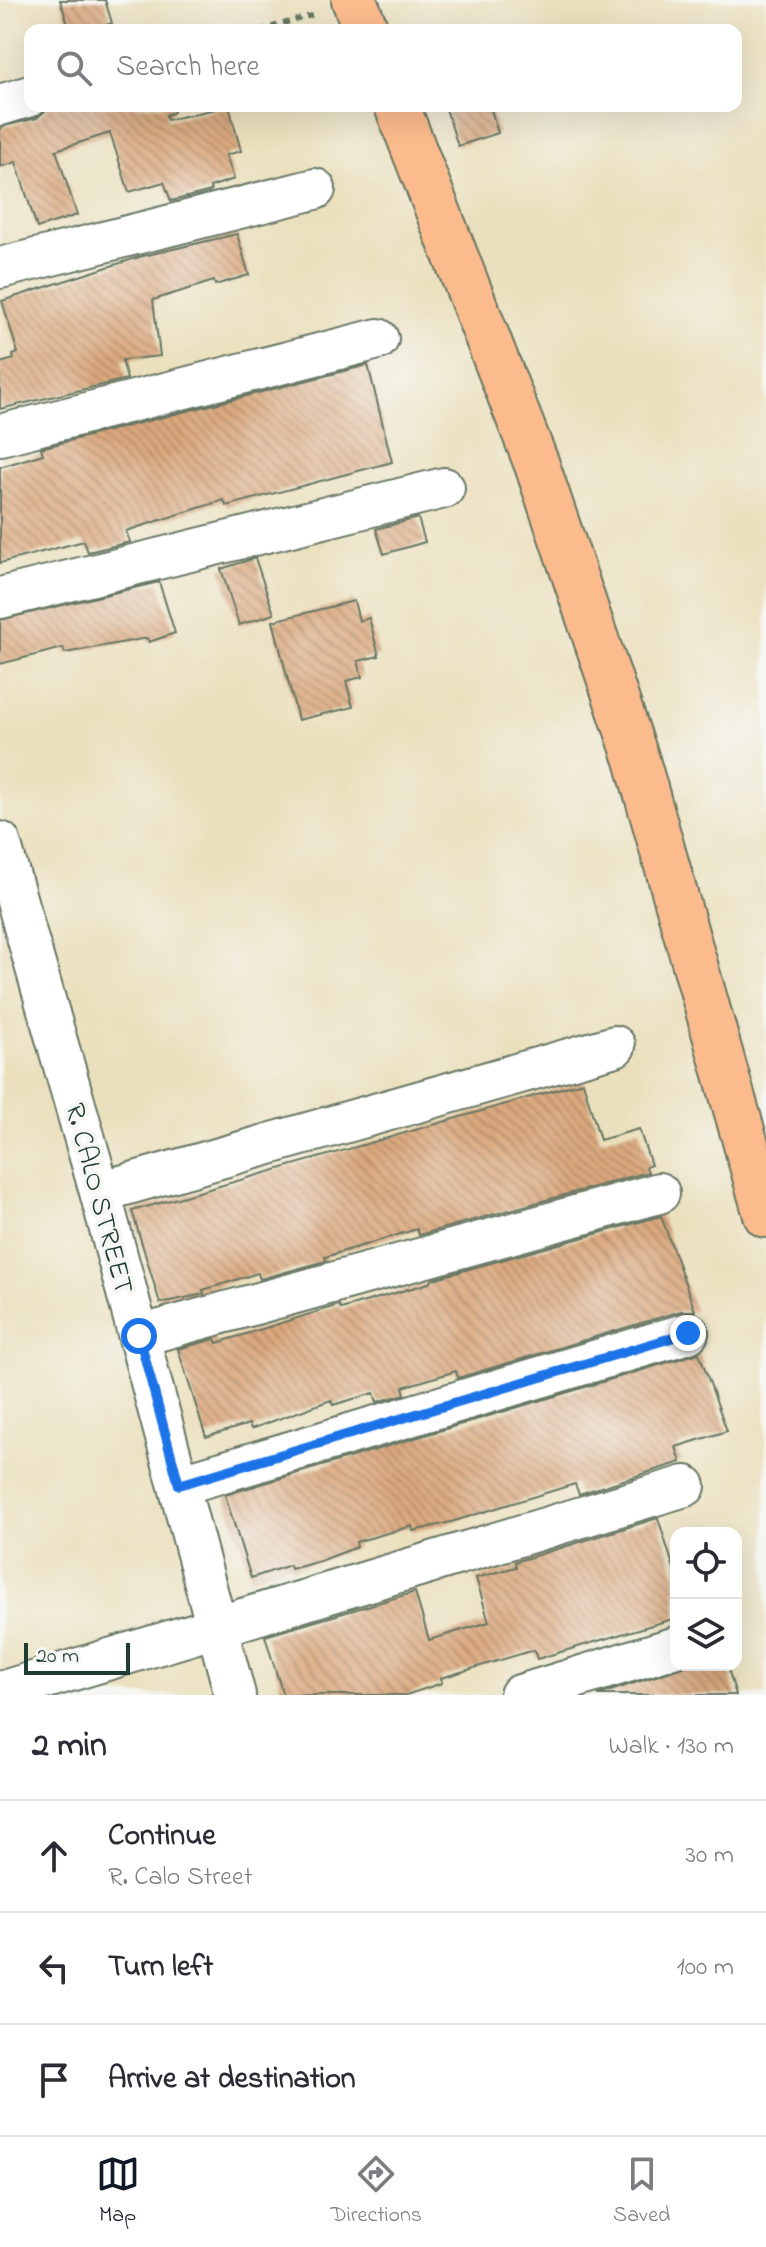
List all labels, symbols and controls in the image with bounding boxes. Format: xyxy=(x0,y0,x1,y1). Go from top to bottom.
search box xyxy=(24,24,742,112)
icon: search xyxy=(52,46,96,90)
text: Search here xyxy=(116,46,260,90)
street label: R. CALO STREET xyxy=(52,1099,143,1299)
route end xyxy=(670,1315,706,1351)
route start xyxy=(121,1318,157,1354)
map controls xyxy=(670,1527,742,1671)
button: locate xyxy=(670,1527,742,1599)
button: layers xyxy=(670,1599,742,1671)
scale bar xyxy=(24,1639,130,1675)
text: 20 m xyxy=(36,1641,79,1673)
text: 2 min xyxy=(32,1722,107,1772)
text: Walk · 130 m xyxy=(609,1728,734,1766)
text: Continue xyxy=(108,1815,216,1859)
icon: ahead xyxy=(32,1834,76,1878)
text: 30 m xyxy=(685,1837,734,1875)
text: R. Calo Street xyxy=(108,1859,252,1897)
icon: left xyxy=(32,1946,76,1990)
text: Turn left xyxy=(108,1946,213,1990)
text: 100 m xyxy=(677,1949,734,1987)
icon: arrive xyxy=(32,2058,76,2102)
text: Arrive at destination xyxy=(108,2058,356,2102)
tab: Map xyxy=(96,2152,140,2232)
tab: Directions xyxy=(331,2152,422,2232)
tab: Saved xyxy=(613,2152,670,2232)

